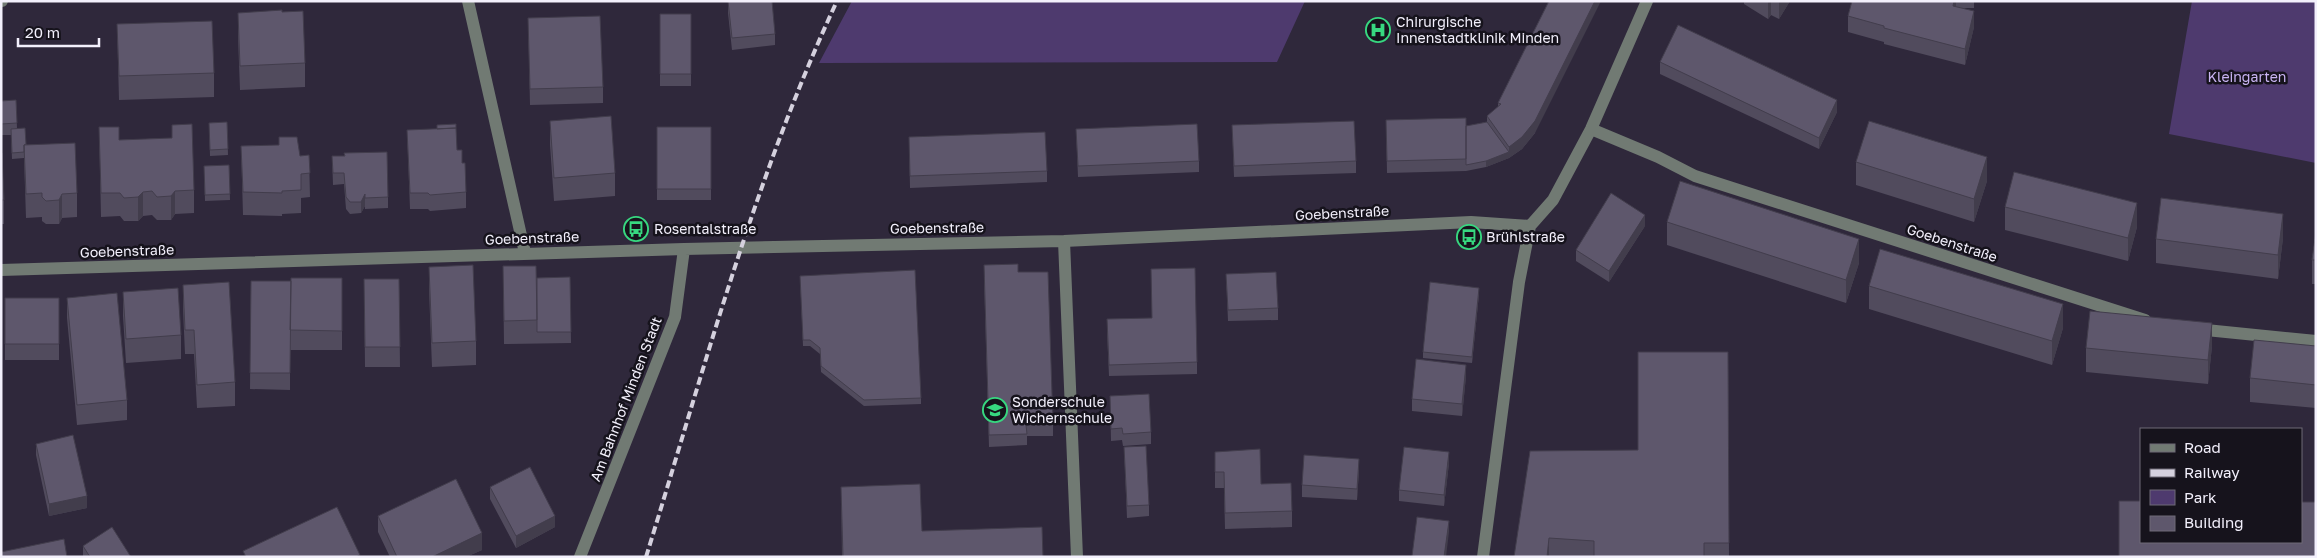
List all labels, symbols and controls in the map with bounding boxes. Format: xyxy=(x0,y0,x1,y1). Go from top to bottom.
place label: Chirurgische Innenstadtklinik Minden xyxy=(1396,13,1559,46)
scale bar xyxy=(18,15,99,47)
hospital icon: Chirurgische Innenstadtklinik Minden xyxy=(1365,17,1391,43)
text: 20 m xyxy=(25,23,60,41)
park label: Kleingarten xyxy=(2208,68,2286,85)
street label: Goebenstraße xyxy=(1294,202,1389,223)
bus stop icon: Rosentalstraße xyxy=(623,216,649,242)
street label: Goebenstraße xyxy=(890,218,984,237)
place label: Rosentalstraße xyxy=(654,220,756,237)
street label: Goebenstraße xyxy=(1905,220,2000,265)
bus stop icon: Brühlstraße xyxy=(1456,224,1482,250)
street label: Goebenstraße xyxy=(485,227,579,248)
place label: Brühlstraße xyxy=(1486,228,1565,245)
street label: Goebenstraße xyxy=(80,240,174,261)
street label: Am Bahnhof Minden Stadt xyxy=(586,314,665,484)
place label: Sonderschule Wichernschule xyxy=(1012,393,1112,426)
school or university icon: Sonderschule Wichernschule xyxy=(982,397,1008,423)
legend xyxy=(2140,428,2302,543)
text: Road xyxy=(2184,438,2221,456)
text: Railway xyxy=(2184,463,2240,481)
text: Park xyxy=(2184,488,2217,506)
text: Building xyxy=(2184,513,2244,531)

